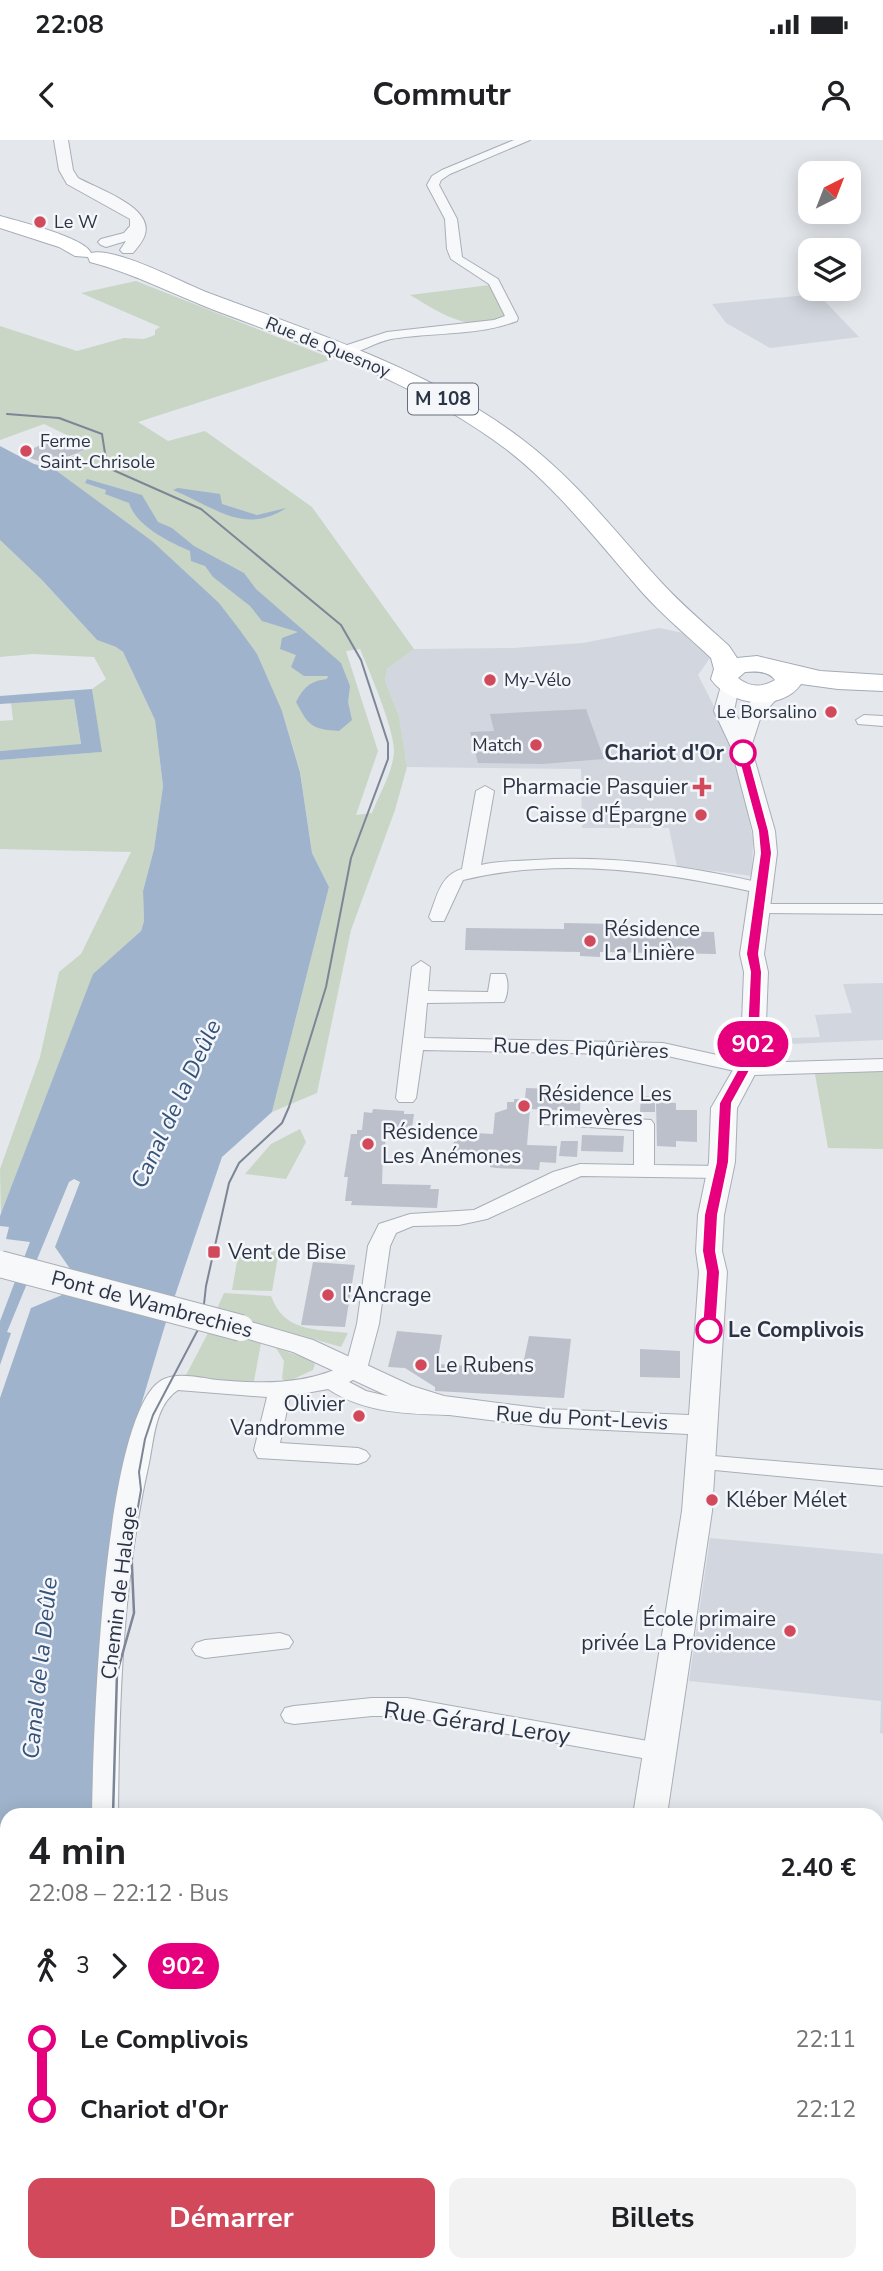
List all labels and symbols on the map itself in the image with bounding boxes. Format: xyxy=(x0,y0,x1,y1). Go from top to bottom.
north arrow xyxy=(798,161,861,224)
place label: Le W xyxy=(54,210,98,234)
marker: Le W xyxy=(32,214,48,230)
street label: Rue de Quesnoy xyxy=(262,311,395,383)
road number: M 108 xyxy=(408,384,478,414)
place label: Ferme Saint-Chrisole xyxy=(40,429,155,474)
marker: Ferme Saint-Chrisole xyxy=(18,443,34,459)
place label: My-Vélo xyxy=(504,668,571,692)
marker: My-Vélo xyxy=(482,672,498,688)
place label: Le Borsalino xyxy=(717,700,817,724)
marker: Le Borsalino xyxy=(823,704,839,720)
place label: Match xyxy=(472,733,522,757)
marker: Match xyxy=(528,737,544,753)
place label: Chariot d'Or xyxy=(604,739,725,767)
marker: Chariot d'Or xyxy=(730,740,756,766)
place label: Pharmacie Pasquier xyxy=(502,773,688,801)
marker: Pharmacie Pasquier xyxy=(694,779,710,795)
place label: Caisse d'Épargne xyxy=(525,801,687,829)
marker: Caisse d'Épargne xyxy=(693,807,709,823)
place label: Résidence La Linière xyxy=(604,915,700,967)
marker: Résidence La Linière xyxy=(582,933,598,949)
water label: Canal de la Deûle xyxy=(123,1015,229,1193)
line badge: 902 xyxy=(713,1021,793,1067)
street label: Rue des Piqûrières xyxy=(493,1031,669,1065)
place label: Résidence Les Primevères xyxy=(538,1080,672,1132)
marker: Résidence Les Primevères xyxy=(516,1098,532,1114)
place label: Résidence Les Anémones xyxy=(382,1118,521,1170)
marker: Résidence Les Anémones xyxy=(360,1136,376,1152)
place label: Vent de Bise xyxy=(227,1238,346,1266)
marker: Vent de Bise xyxy=(206,1244,222,1260)
street label: Pont de Wambrechies xyxy=(48,1264,256,1344)
place label: l'Ancrage xyxy=(342,1281,431,1309)
marker: l'Ancrage xyxy=(320,1287,336,1303)
place label: Le Complivois xyxy=(728,1316,864,1344)
marker: Le Complivois xyxy=(696,1317,722,1343)
place label: Le Rubens xyxy=(435,1351,534,1379)
marker: Le Rubens xyxy=(413,1357,429,1373)
place label: Olivier Vandromme xyxy=(229,1390,345,1442)
street label: Rue du Pont-Levis xyxy=(495,1400,669,1436)
marker: Olivier Vandromme xyxy=(351,1408,367,1424)
place label: Kléber Mélet xyxy=(726,1486,847,1514)
marker: Kléber Mélet xyxy=(704,1492,720,1508)
street label: Chemin de Halage xyxy=(94,1505,144,1681)
water label: Canal de la Deûle xyxy=(15,1575,65,1761)
place label: École primaire privée La Providence xyxy=(581,1605,776,1657)
marker: École primaire privée La Providence xyxy=(782,1623,798,1639)
street label: Rue Gérard Leroy xyxy=(382,1694,573,1752)

